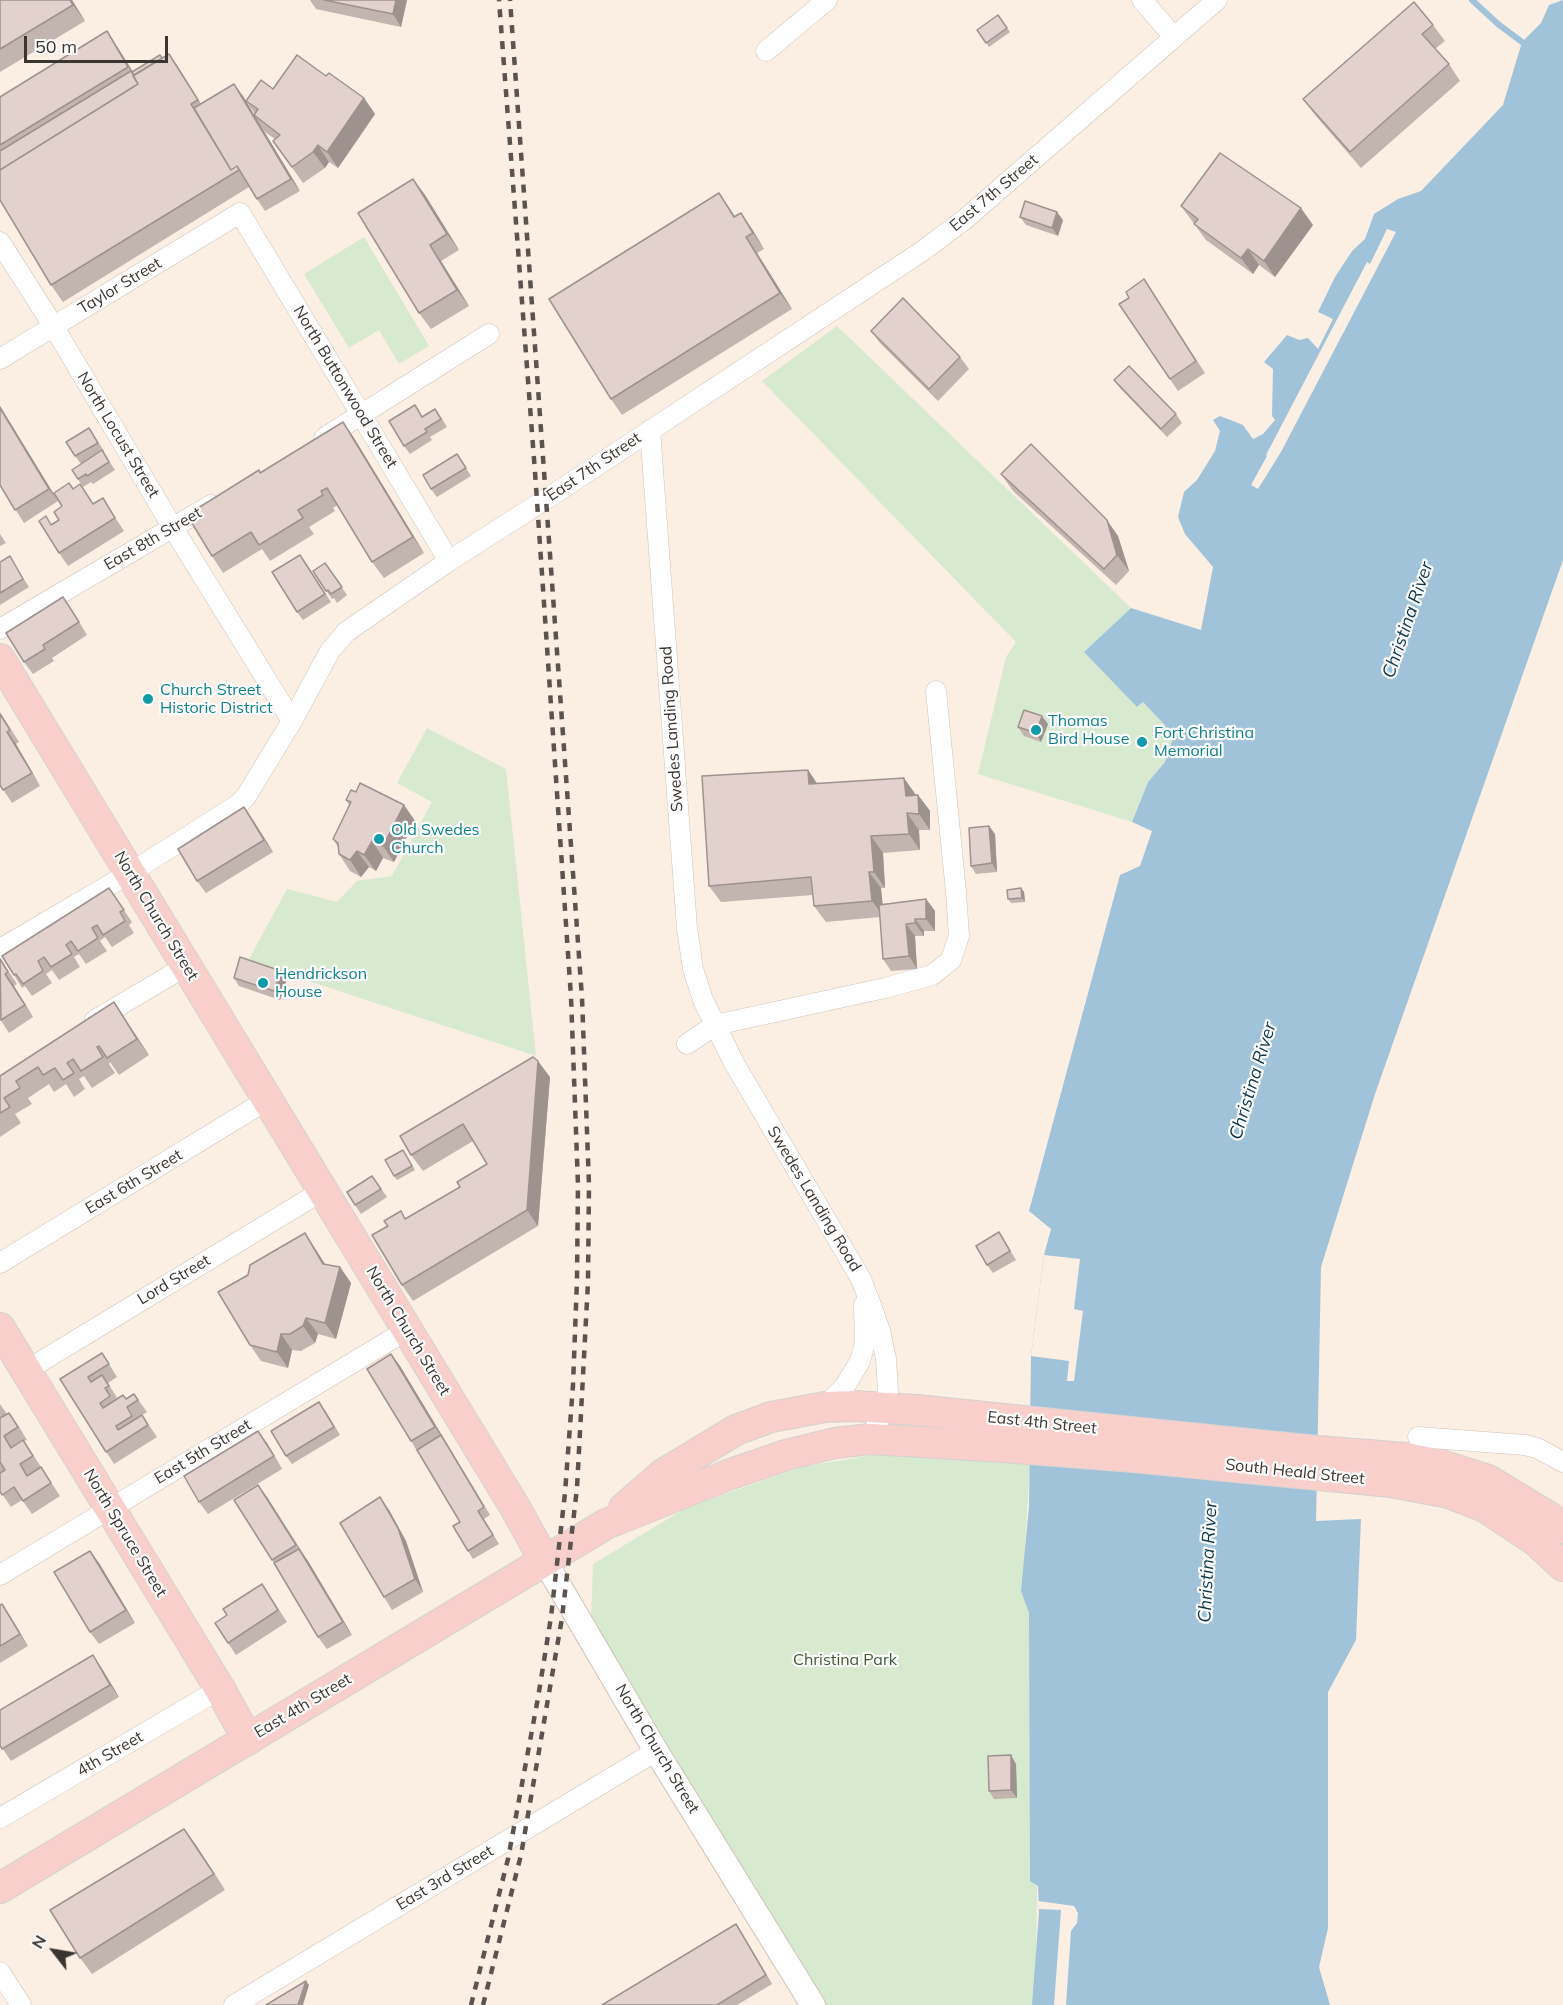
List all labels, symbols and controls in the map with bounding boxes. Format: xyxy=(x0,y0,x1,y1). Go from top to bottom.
scale bar xyxy=(27,24,171,62)
text: 50 m xyxy=(35,35,77,58)
street label: East 7th Street xyxy=(946,150,1042,236)
street label: Taylor Street xyxy=(75,254,165,318)
street label: North Buttonwood Street xyxy=(289,302,401,472)
street label: North Locust Street xyxy=(73,369,163,501)
street label: East 7th Street xyxy=(543,428,645,506)
street label: East 8th Street xyxy=(101,503,205,575)
water label: Christina River xyxy=(1378,559,1438,681)
street label: Swedes Landing Road xyxy=(657,645,687,813)
place label: Church Street Historic District xyxy=(160,680,273,718)
marker: Church Street Historic District xyxy=(141,692,155,706)
place label: Thomas Bird House xyxy=(1048,711,1129,749)
marker: Thomas Bird House xyxy=(1029,723,1043,737)
place label: Fort Christina Memorial xyxy=(1154,723,1254,761)
marker: Fort Christina Memorial xyxy=(1135,735,1149,749)
place label: Old Swedes Church xyxy=(391,820,480,858)
marker: Old Swedes Church xyxy=(372,832,386,846)
street label: North Church Street xyxy=(110,848,202,984)
place label: Hendrickson House xyxy=(275,964,367,1002)
marker: Hendrickson House xyxy=(256,976,270,990)
water label: Christina River xyxy=(1225,1020,1281,1142)
street label: Swedes Landing Road xyxy=(763,1123,865,1275)
street label: East 6th Street xyxy=(82,1146,186,1218)
street label: Lord Street xyxy=(134,1251,214,1309)
street label: North Church Street xyxy=(362,1263,454,1399)
street label: East 4th Street xyxy=(987,1408,1097,1438)
street label: East 5th Street xyxy=(151,1416,255,1488)
street label: South Heald Street xyxy=(1224,1455,1366,1489)
street label: North Spruce Street xyxy=(79,1465,171,1601)
water label: Christina River xyxy=(1194,1501,1222,1623)
park label: Christina Park xyxy=(793,1650,897,1670)
street label: East 4th Street xyxy=(251,1670,355,1742)
street label: North Church Street xyxy=(611,1681,703,1817)
street label: 4th Street xyxy=(74,1727,146,1781)
street label: East 3rd Street xyxy=(393,1841,497,1915)
north arrow xyxy=(24,1921,84,1981)
text: N xyxy=(27,1931,50,1952)

